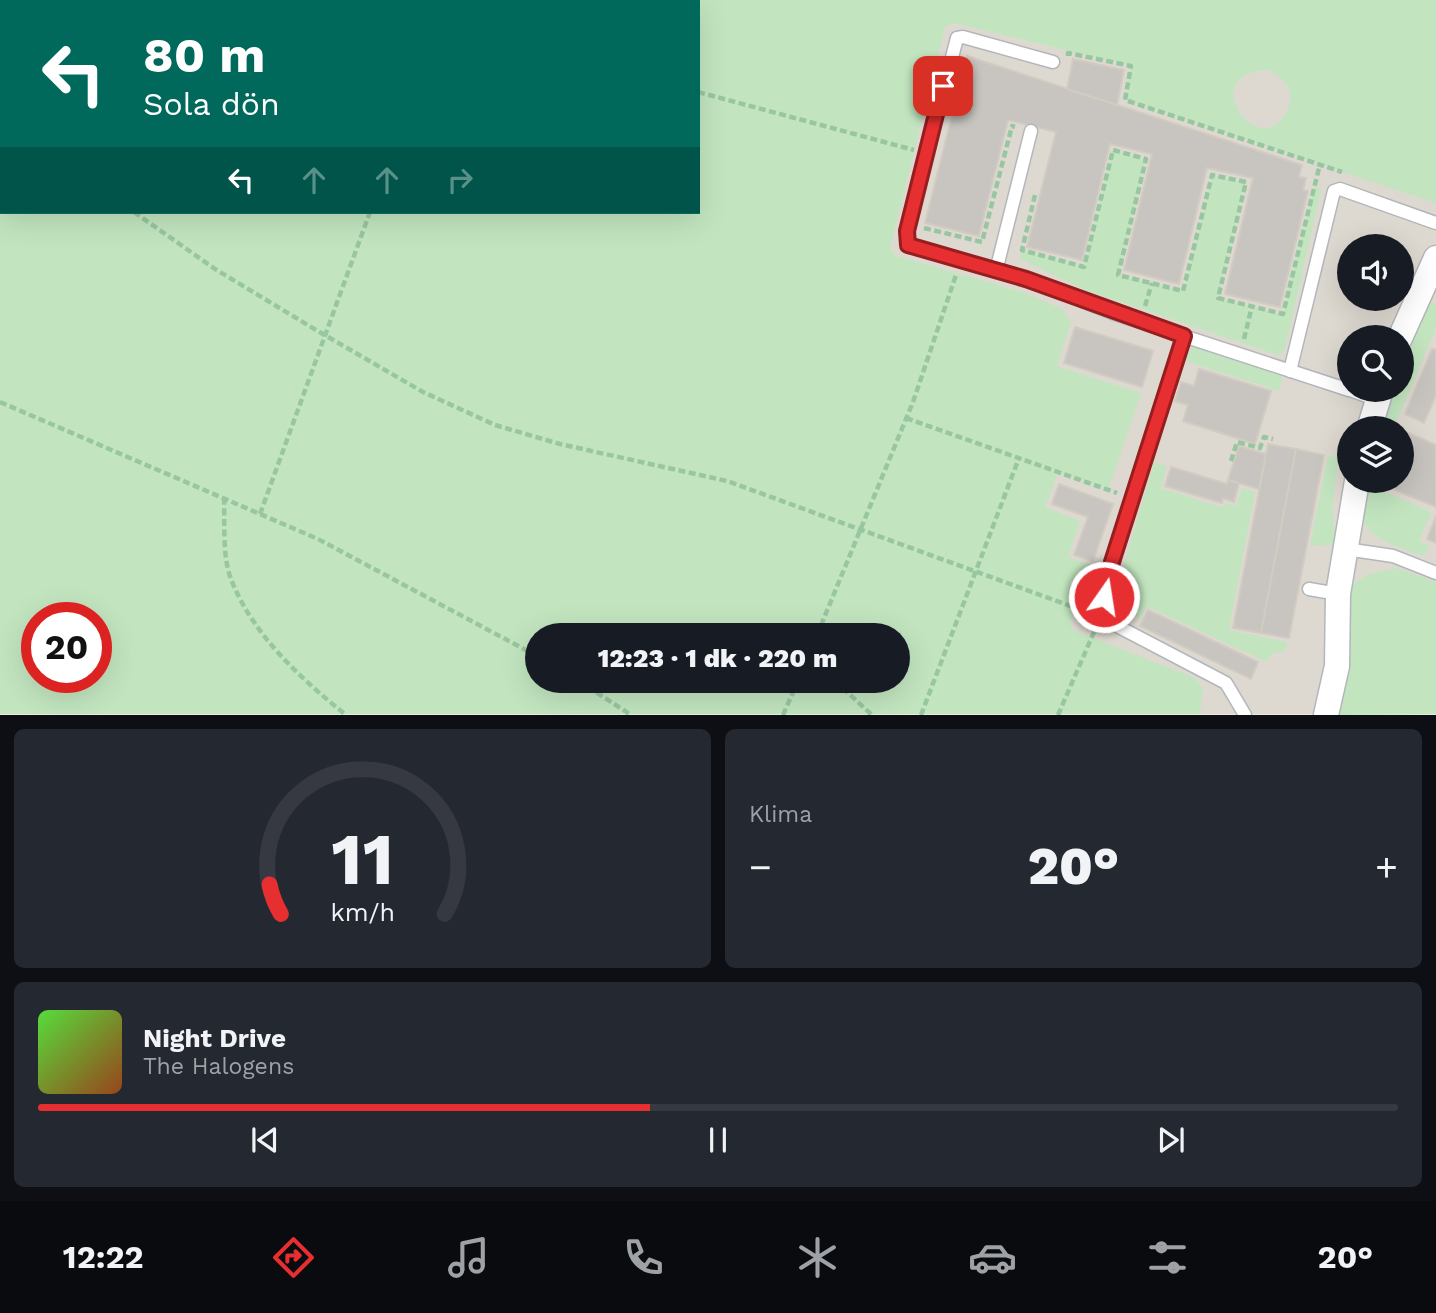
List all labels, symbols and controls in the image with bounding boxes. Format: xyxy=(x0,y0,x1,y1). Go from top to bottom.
text: 80 m xyxy=(143,26,265,84)
icon: left xyxy=(28,28,119,119)
pin xyxy=(913,56,973,116)
icon: arrive xyxy=(924,67,962,105)
text: Sola dön xyxy=(143,85,280,123)
icon: left xyxy=(222,161,260,199)
icon: ahead xyxy=(295,161,333,199)
icon: ahead xyxy=(368,161,406,199)
icon: right xyxy=(441,161,479,199)
map controls xyxy=(1337,234,1414,493)
button: sound xyxy=(1337,234,1414,311)
button: search xyxy=(1337,325,1414,402)
button: layers xyxy=(1337,416,1414,493)
position arrow xyxy=(1067,560,1141,634)
speed limit sign: 20 xyxy=(21,602,112,693)
text: 12:23 · 1 dk · 220 m xyxy=(598,643,837,673)
text: Klima xyxy=(749,801,812,828)
text: 11 xyxy=(331,817,394,903)
text: 20° xyxy=(1028,836,1119,897)
text: − xyxy=(749,845,772,889)
text: + xyxy=(1375,845,1398,889)
text: km/h xyxy=(330,898,395,927)
text: Night Drive xyxy=(143,1023,286,1053)
text: The Halogens xyxy=(143,1053,294,1080)
icon: previous xyxy=(246,1121,284,1159)
icon: pause xyxy=(699,1121,737,1159)
icon: next xyxy=(1152,1121,1190,1159)
icon: directions xyxy=(269,1233,318,1282)
icon: music xyxy=(444,1233,493,1282)
icon: phone xyxy=(619,1233,668,1282)
icon: climate xyxy=(793,1233,842,1282)
icon: car xyxy=(968,1233,1017,1282)
icon: filters xyxy=(1143,1233,1192,1282)
text: 12:22 xyxy=(63,1238,144,1276)
text: 20° xyxy=(1318,1238,1373,1276)

